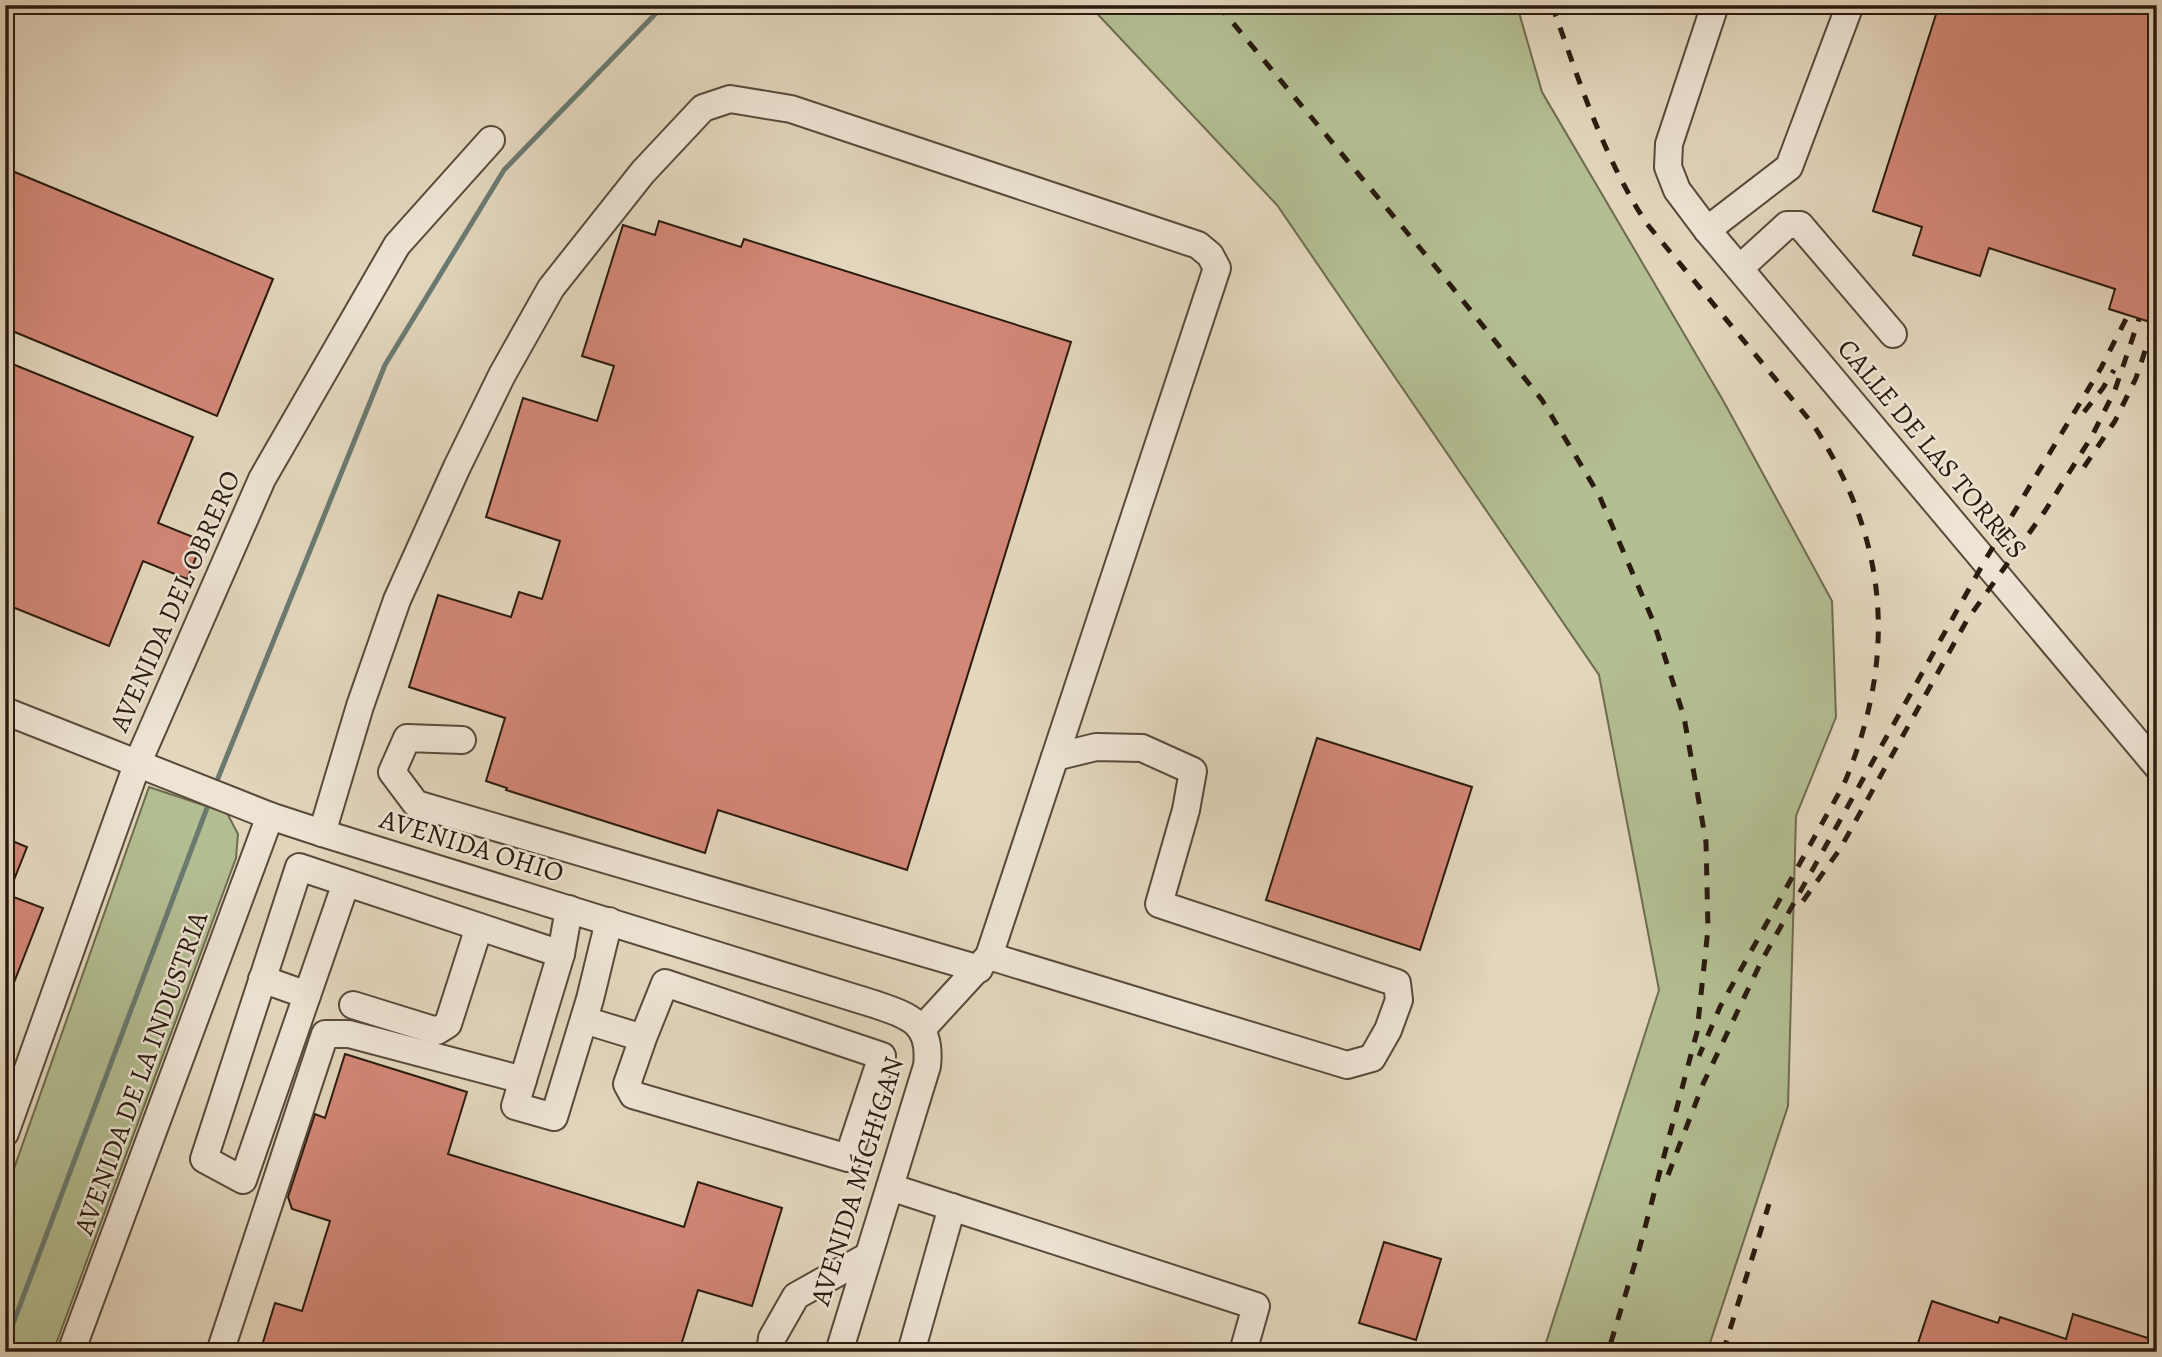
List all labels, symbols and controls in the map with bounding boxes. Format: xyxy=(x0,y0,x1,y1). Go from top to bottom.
street label: CALLE DE LAS TORRES xyxy=(1829,331,2035,567)
street label: AVENIDA DEL OBRERO xyxy=(100,464,250,739)
street label: AVENIDA OHIO xyxy=(374,800,569,892)
street label: AVENIDA DE LA INDUSTRIA xyxy=(64,906,217,1241)
street label: AVENIDA MÍCHIGAN xyxy=(801,1052,913,1311)

